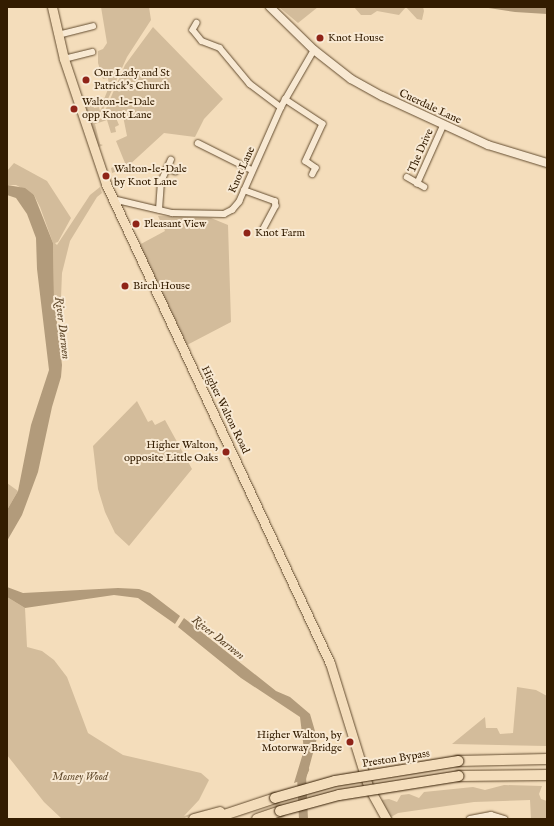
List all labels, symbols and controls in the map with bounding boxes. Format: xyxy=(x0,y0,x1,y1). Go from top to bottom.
place label: Knot House xyxy=(328,31,384,45)
marker: Knot House xyxy=(315,33,325,43)
place label: Our Lady and St Patrick's Church xyxy=(94,67,170,93)
marker: Our Lady and St Patrick's Church xyxy=(81,75,91,85)
street label: Cuerdale Lane xyxy=(397,87,463,127)
place label: Walton-le-Dale opp Knot Lane xyxy=(82,96,155,122)
marker: Walton-le-Dale opp Knot Lane xyxy=(69,104,79,114)
street label: The Drive xyxy=(405,127,437,175)
street label: Knot Lane xyxy=(226,145,258,195)
place label: Walton-le-Dale by Knot Lane xyxy=(114,163,187,189)
marker: Walton-le-Dale by Knot Lane xyxy=(101,171,111,181)
place label: Pleasant View xyxy=(144,217,206,231)
marker: Pleasant View xyxy=(131,219,141,229)
place label: Knot Farm xyxy=(255,226,305,240)
marker: Knot Farm xyxy=(242,228,252,238)
place label: Birch House xyxy=(133,279,190,293)
marker: Birch House xyxy=(120,281,130,291)
water label: River Darwen xyxy=(51,296,73,360)
street label: Higher Walton Road xyxy=(198,364,252,456)
place label: Higher Walton, opposite Little Oaks xyxy=(124,439,218,465)
marker: Higher Walton, opposite Little Oaks xyxy=(221,447,231,457)
water label: River Darwen xyxy=(189,613,247,663)
place label: Higher Walton, by Motorway Bridge xyxy=(257,729,342,755)
marker: Higher Walton, by Motorway Bridge xyxy=(345,737,355,747)
street label: Preston Bypass xyxy=(361,747,431,771)
park label: Mosney Wood xyxy=(52,770,108,784)

